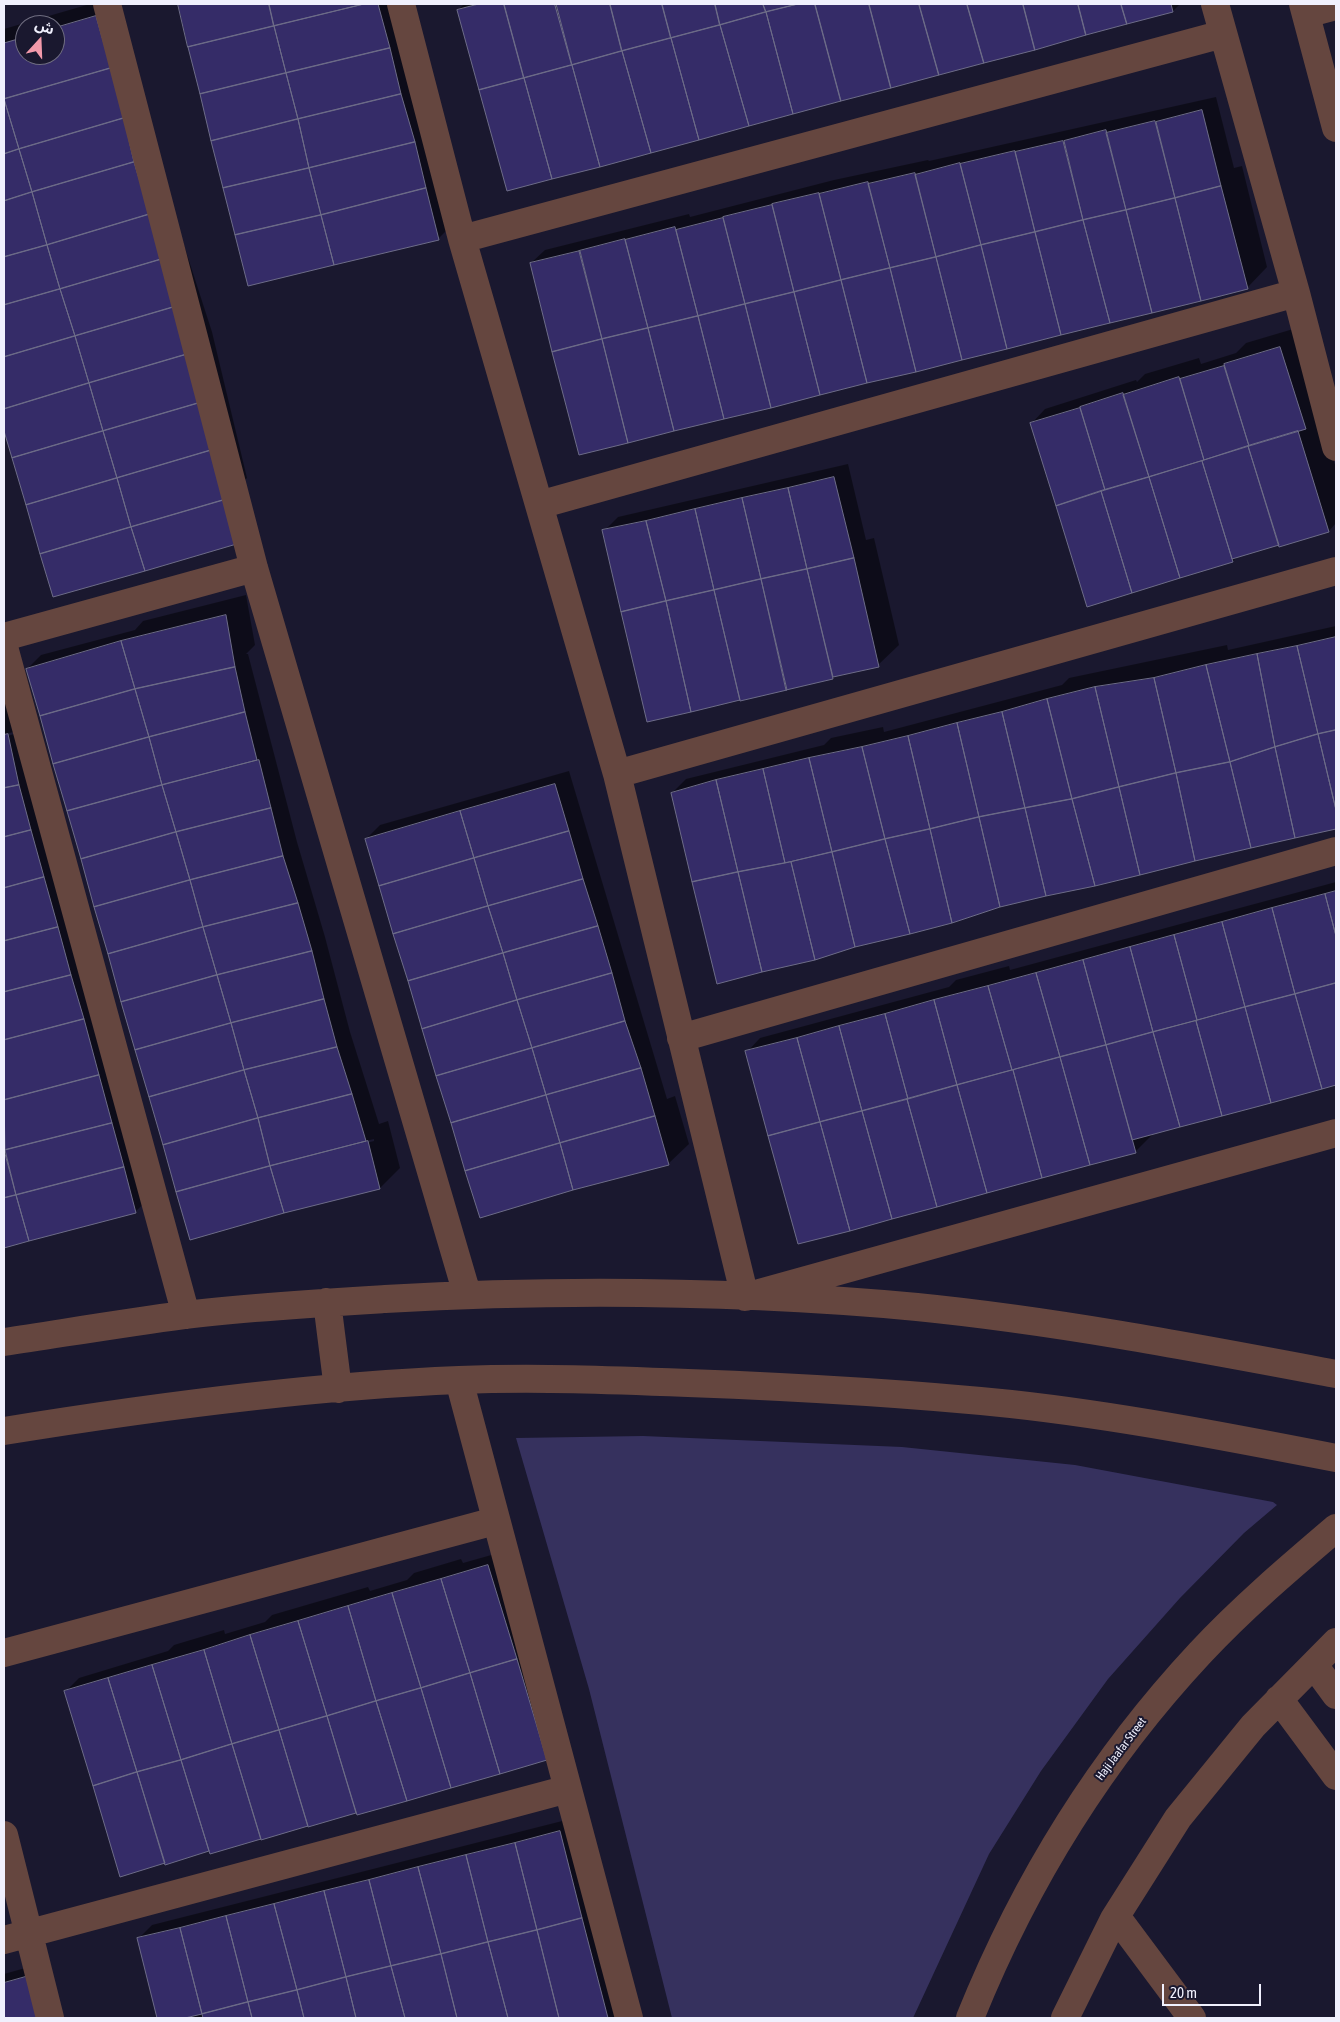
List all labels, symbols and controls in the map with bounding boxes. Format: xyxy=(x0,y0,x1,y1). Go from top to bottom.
north arrow xyxy=(15,15,65,65)
text: ش xyxy=(33,16,57,38)
street label: Haji Jaafar Street xyxy=(1093,1715,1149,1783)
scale bar xyxy=(1165,1974,1264,2006)
text: 20 m xyxy=(1170,1984,1197,2001)

